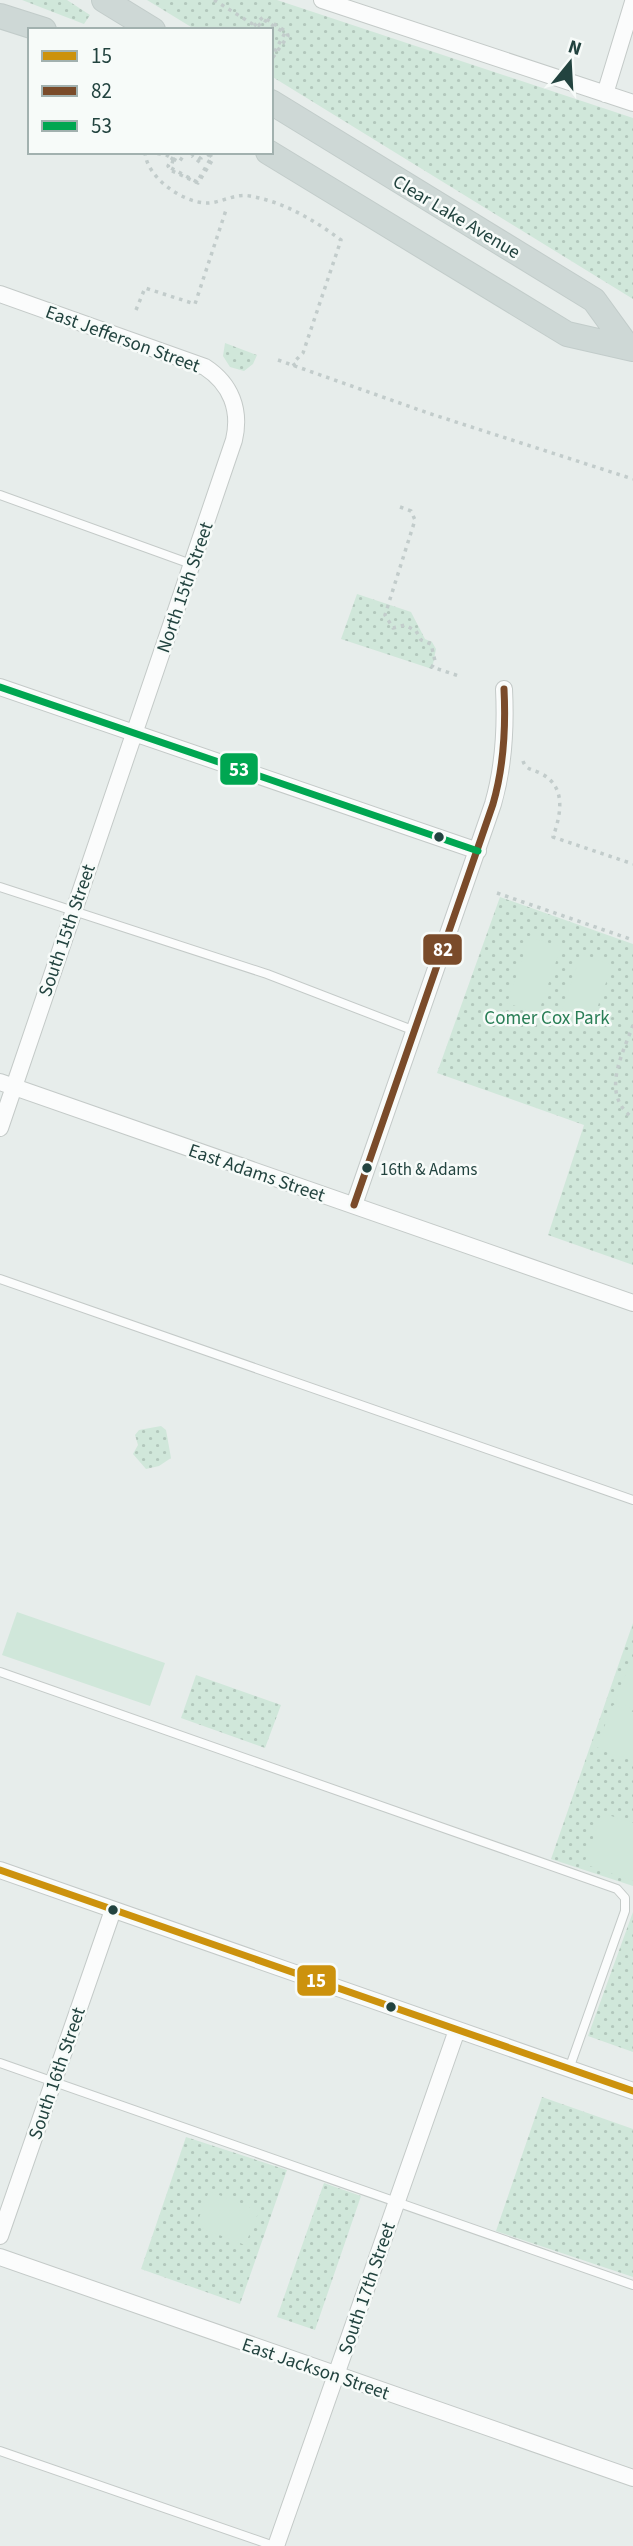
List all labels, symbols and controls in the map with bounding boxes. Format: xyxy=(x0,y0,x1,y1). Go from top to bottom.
legend xyxy=(28,28,273,154)
north arrow xyxy=(535,28,605,98)
text: N xyxy=(565,33,585,63)
text: 15 xyxy=(91,41,112,71)
text: 82 xyxy=(91,76,112,106)
text: 53 xyxy=(91,111,112,141)
street label: Clear Lake Avenue xyxy=(387,169,525,266)
street label: East Jefferson Street xyxy=(41,299,204,380)
street label: North 15th Street xyxy=(150,518,221,657)
line badge: 53 xyxy=(219,752,259,786)
text: 53 xyxy=(229,757,249,784)
unlabelled marker xyxy=(432,830,446,844)
street label: South 15th Street xyxy=(32,860,103,1000)
line badge: 82 xyxy=(422,933,463,966)
text: 82 xyxy=(433,937,453,964)
park label: Comer Cox Park xyxy=(484,1005,610,1032)
street label: East Adams Street xyxy=(185,1137,329,1210)
place label: 16th & Adams xyxy=(380,1158,478,1182)
marker: 16th & Adams xyxy=(360,1161,374,1175)
unlabelled marker xyxy=(106,1903,120,1917)
line badge: 15 xyxy=(296,1964,337,1997)
text: 15 xyxy=(306,1968,326,1995)
unlabelled marker xyxy=(384,2000,398,2014)
street label: South 16th Street xyxy=(22,2003,93,2143)
street label: South 17th Street xyxy=(332,2218,403,2358)
street label: East Jackson Street xyxy=(238,2332,393,2407)

